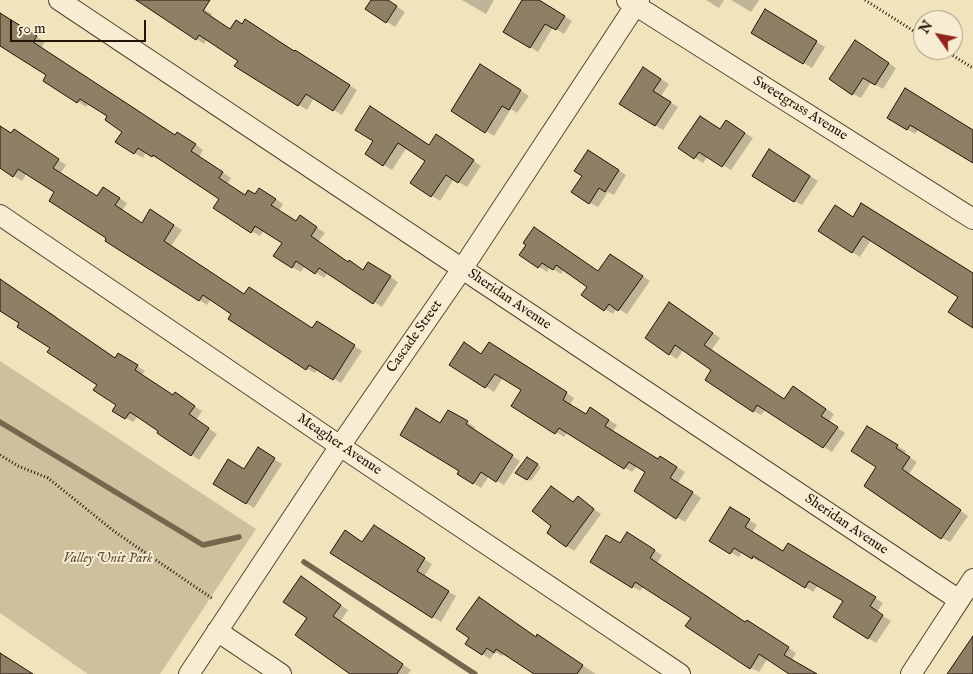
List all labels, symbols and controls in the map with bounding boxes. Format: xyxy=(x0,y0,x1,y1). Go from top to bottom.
scale bar xyxy=(12,10,149,42)
north arrow xyxy=(913,10,963,60)
text: N xyxy=(915,17,937,37)
text: 50 m xyxy=(18,19,46,38)
street label: Sweetgrass Avenue xyxy=(750,73,850,145)
street label: Sheridan Avenue xyxy=(464,266,554,334)
street label: Cascade Street xyxy=(384,297,446,377)
street label: Meagher Avenue xyxy=(294,411,384,479)
street label: Sheridan Avenue xyxy=(801,491,891,559)
park label: Valley Unit Park xyxy=(63,551,153,567)

